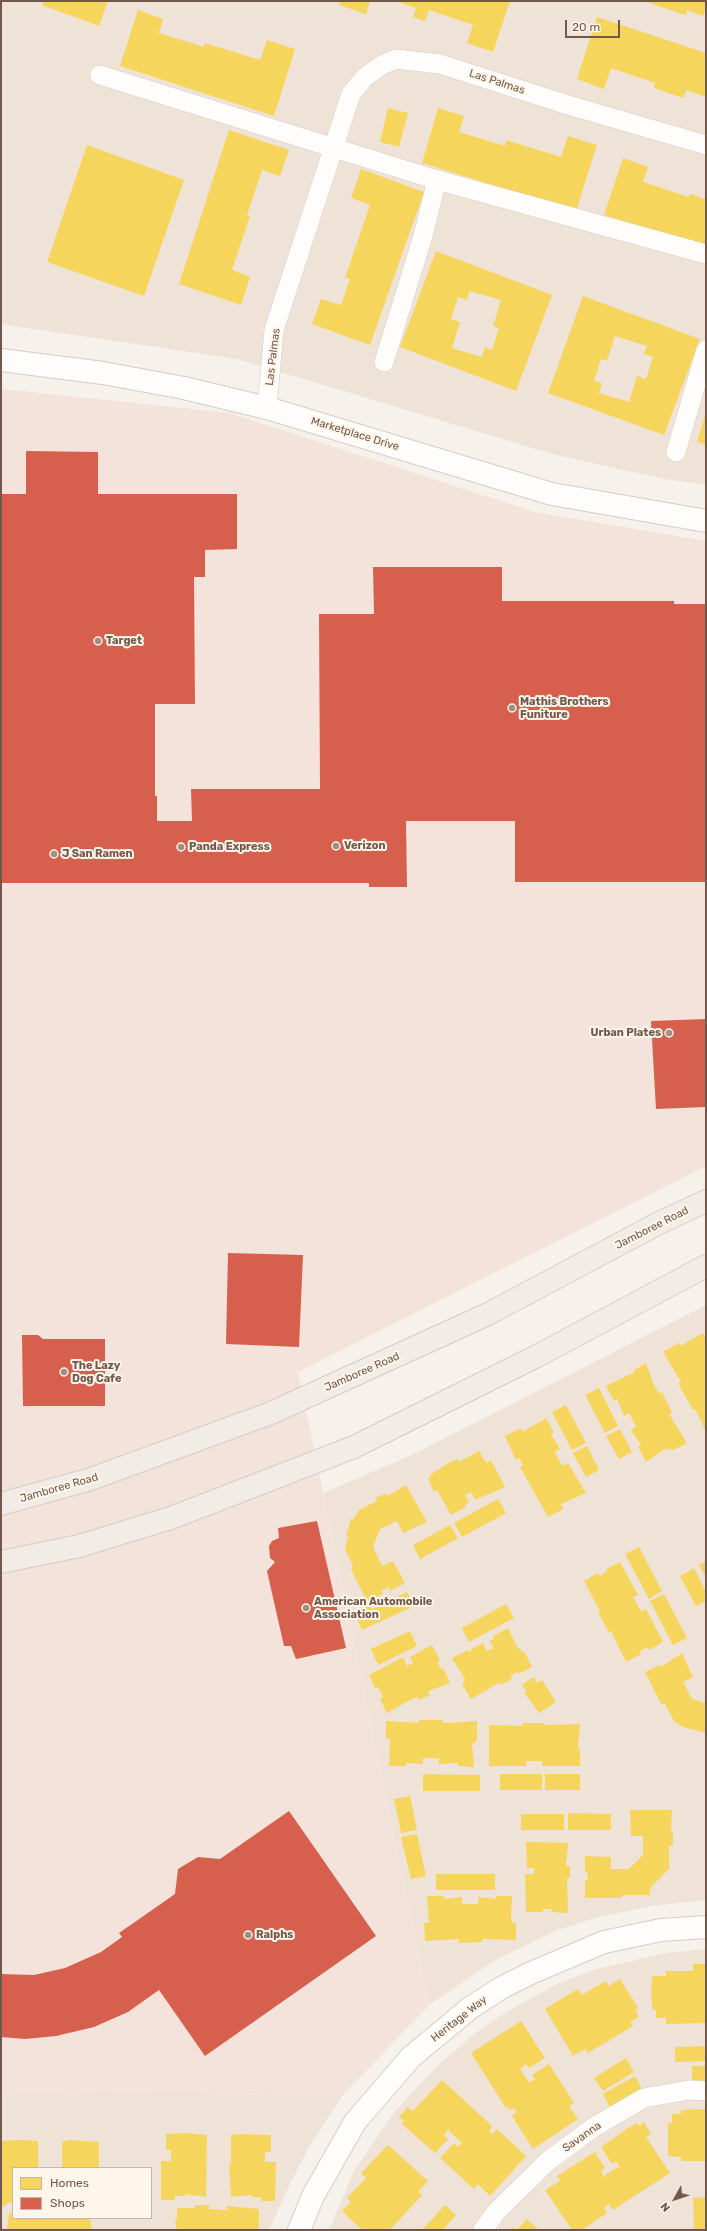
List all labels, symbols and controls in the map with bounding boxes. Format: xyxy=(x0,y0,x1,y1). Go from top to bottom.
scale bar xyxy=(567,12,622,38)
text: 20 m xyxy=(572,20,600,34)
street label: Las Palmas xyxy=(468,67,526,97)
street label: Las Palmas xyxy=(263,328,283,386)
street label: Marketplace Drive xyxy=(309,414,401,454)
place label: Target xyxy=(106,634,142,648)
marker: Target xyxy=(93,636,103,646)
place label: Mathis Brothers Funiture xyxy=(520,695,609,721)
marker: Mathis Brothers Funiture xyxy=(507,703,517,713)
place label: Verizon xyxy=(344,839,386,853)
place label: Panda Express xyxy=(189,840,270,854)
marker: Verizon xyxy=(331,841,341,851)
marker: Panda Express xyxy=(176,842,186,852)
place label: J San Ramen xyxy=(62,847,133,861)
marker: J San Ramen xyxy=(49,849,59,859)
place label: Urban Plates xyxy=(590,1026,661,1040)
marker: Urban Plates xyxy=(664,1028,674,1038)
street label: Jamboree Road xyxy=(613,1204,691,1252)
street label: Jamboree Road xyxy=(322,1350,402,1394)
place label: The Lazy Dog Cafe xyxy=(72,1359,121,1385)
marker: The Lazy Dog Cafe xyxy=(59,1367,69,1377)
street label: Jamboree Road xyxy=(18,1471,100,1505)
place label: American Automobile Association xyxy=(314,1595,432,1621)
marker: American Automobile Association xyxy=(301,1603,311,1613)
place label: Ralphs xyxy=(256,1928,293,1942)
marker: Ralphs xyxy=(243,1930,253,1940)
street label: Heritage Way xyxy=(428,1993,490,2045)
street label: Savanna xyxy=(560,2119,604,2155)
legend xyxy=(12,2167,152,2219)
text: Homes xyxy=(50,2176,89,2190)
north arrow xyxy=(655,2179,695,2219)
text: Shops xyxy=(50,2196,85,2210)
text: N xyxy=(658,2200,673,2214)

